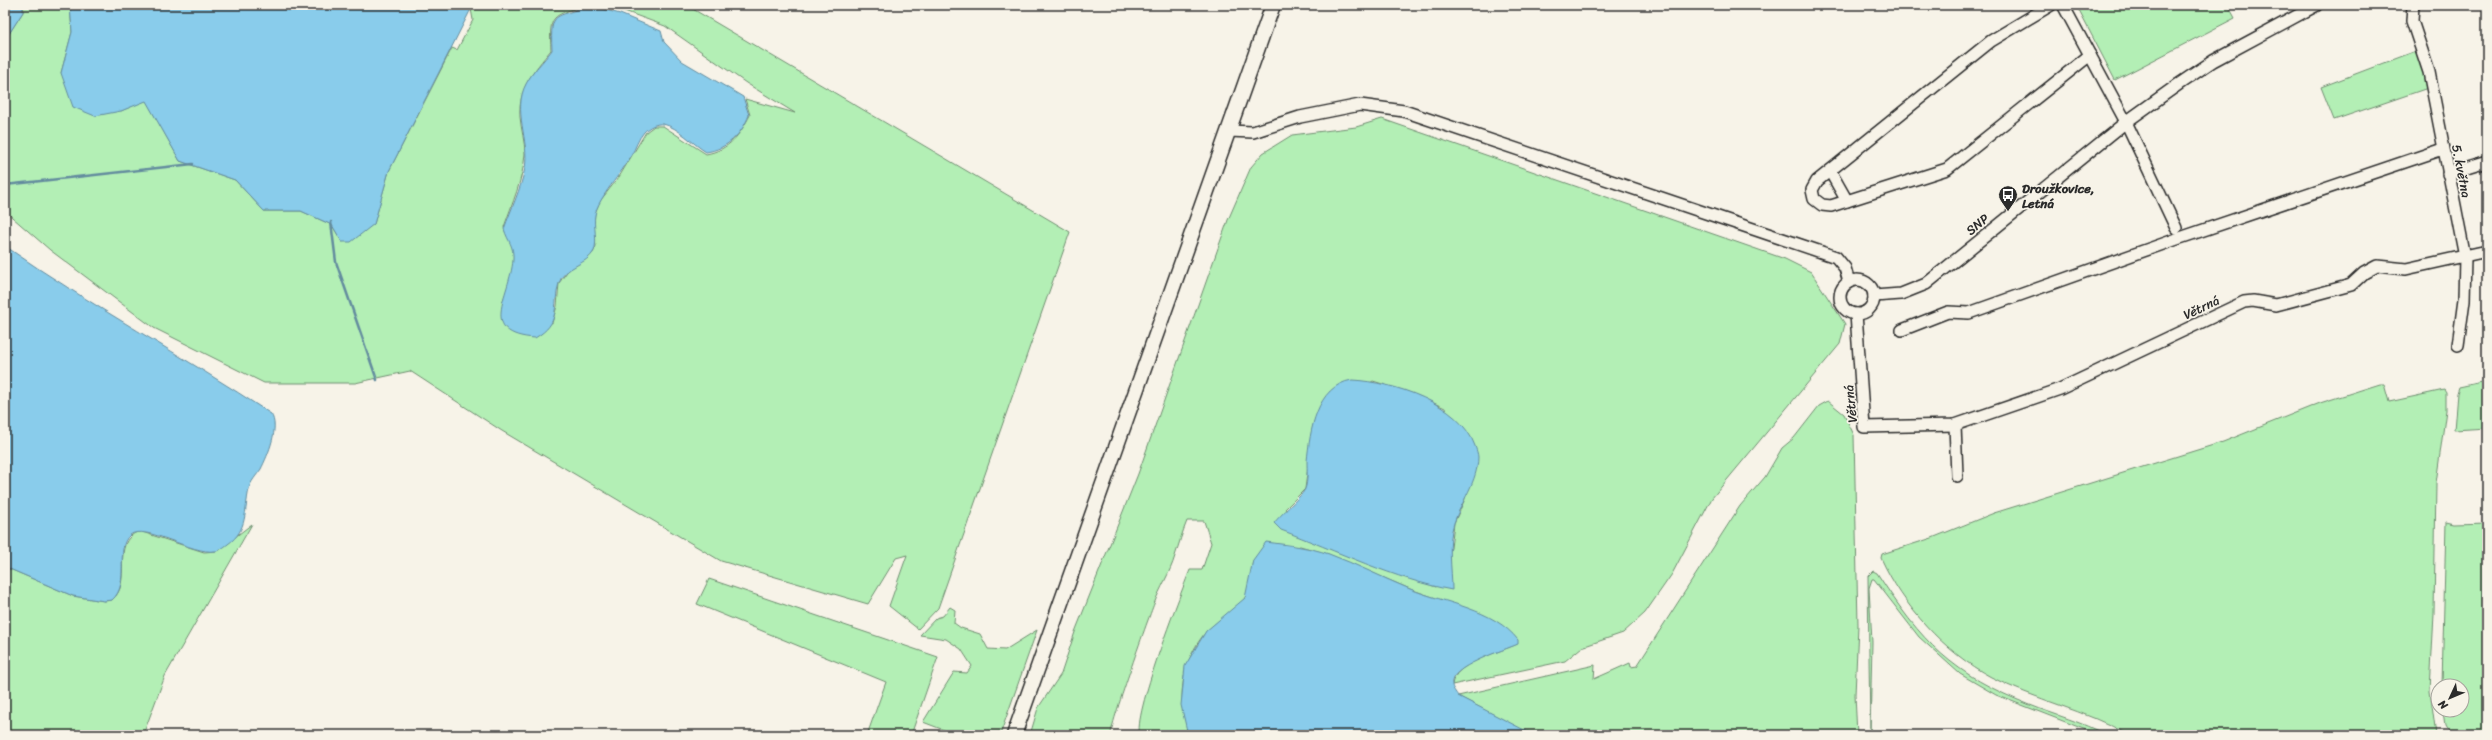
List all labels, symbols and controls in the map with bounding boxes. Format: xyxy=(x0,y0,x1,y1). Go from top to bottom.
street label: 5. května xyxy=(2445,143,2478,200)
place label: Droužkovice, Letná xyxy=(2022,177,2095,215)
bus stop icon: Droužkovice, Letná xyxy=(1997,184,2019,212)
street label: SNP xyxy=(1960,207,1995,241)
street label: Větrná xyxy=(2179,289,2224,326)
street label: Větrná xyxy=(1837,383,1864,424)
north arrow xyxy=(2430,678,2470,718)
text: N xyxy=(2433,695,2453,715)

